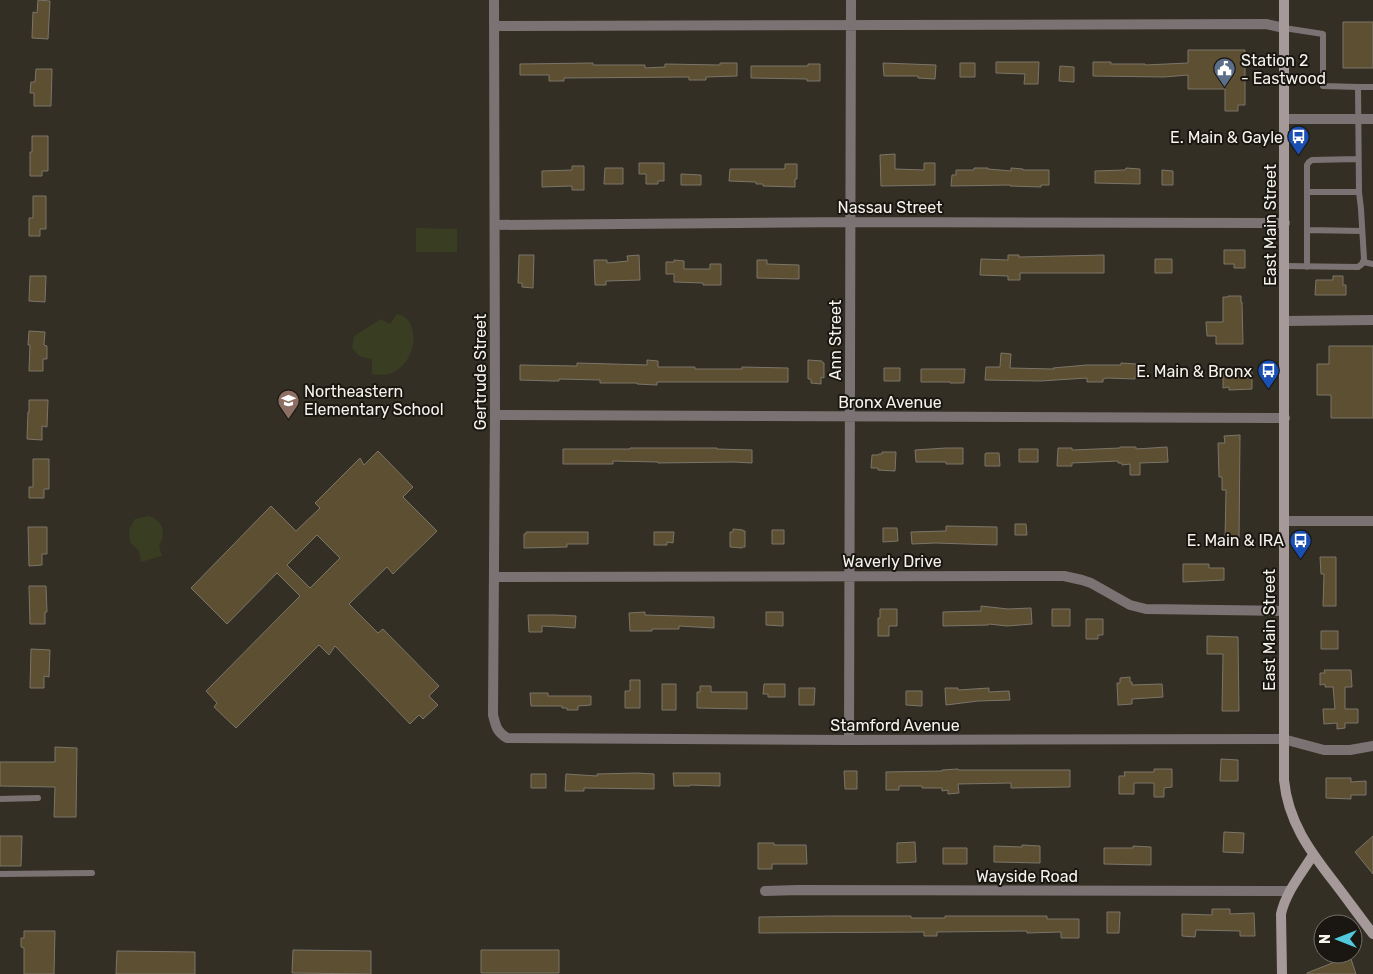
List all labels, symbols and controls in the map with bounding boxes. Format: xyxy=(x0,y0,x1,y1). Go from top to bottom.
place label: Station 2 - Eastwood xyxy=(1241,51,1326,88)
public building icon: Station 2 - Eastwood xyxy=(1213,57,1237,88)
bus stop icon: E. Main & Gayle xyxy=(1287,125,1311,156)
place label: E. Main & Gayle xyxy=(1170,128,1283,147)
street label: East Main Street xyxy=(1261,164,1280,286)
street label: Nassau Street xyxy=(838,198,942,217)
street label: Ann Street xyxy=(826,300,845,380)
street label: Gertrude Street xyxy=(471,314,490,430)
bus stop icon: E. Main & Bronx xyxy=(1256,359,1280,390)
place label: E. Main & Bronx xyxy=(1136,362,1252,381)
place label: Northeastern Elementary School xyxy=(304,382,444,419)
school or university icon: Northeastern Elementary School xyxy=(276,388,300,419)
street label: Bronx Avenue xyxy=(838,393,942,412)
bus stop icon: E. Main & IRA xyxy=(1288,528,1312,559)
place label: E. Main & IRA xyxy=(1187,531,1284,550)
street label: Waverly Drive xyxy=(842,552,942,571)
street label: East Main Street xyxy=(1260,569,1279,691)
street label: Stamford Avenue xyxy=(830,716,960,735)
street label: Wayside Road xyxy=(976,867,1078,886)
north arrow xyxy=(1313,914,1363,964)
text: N xyxy=(1317,934,1334,944)

